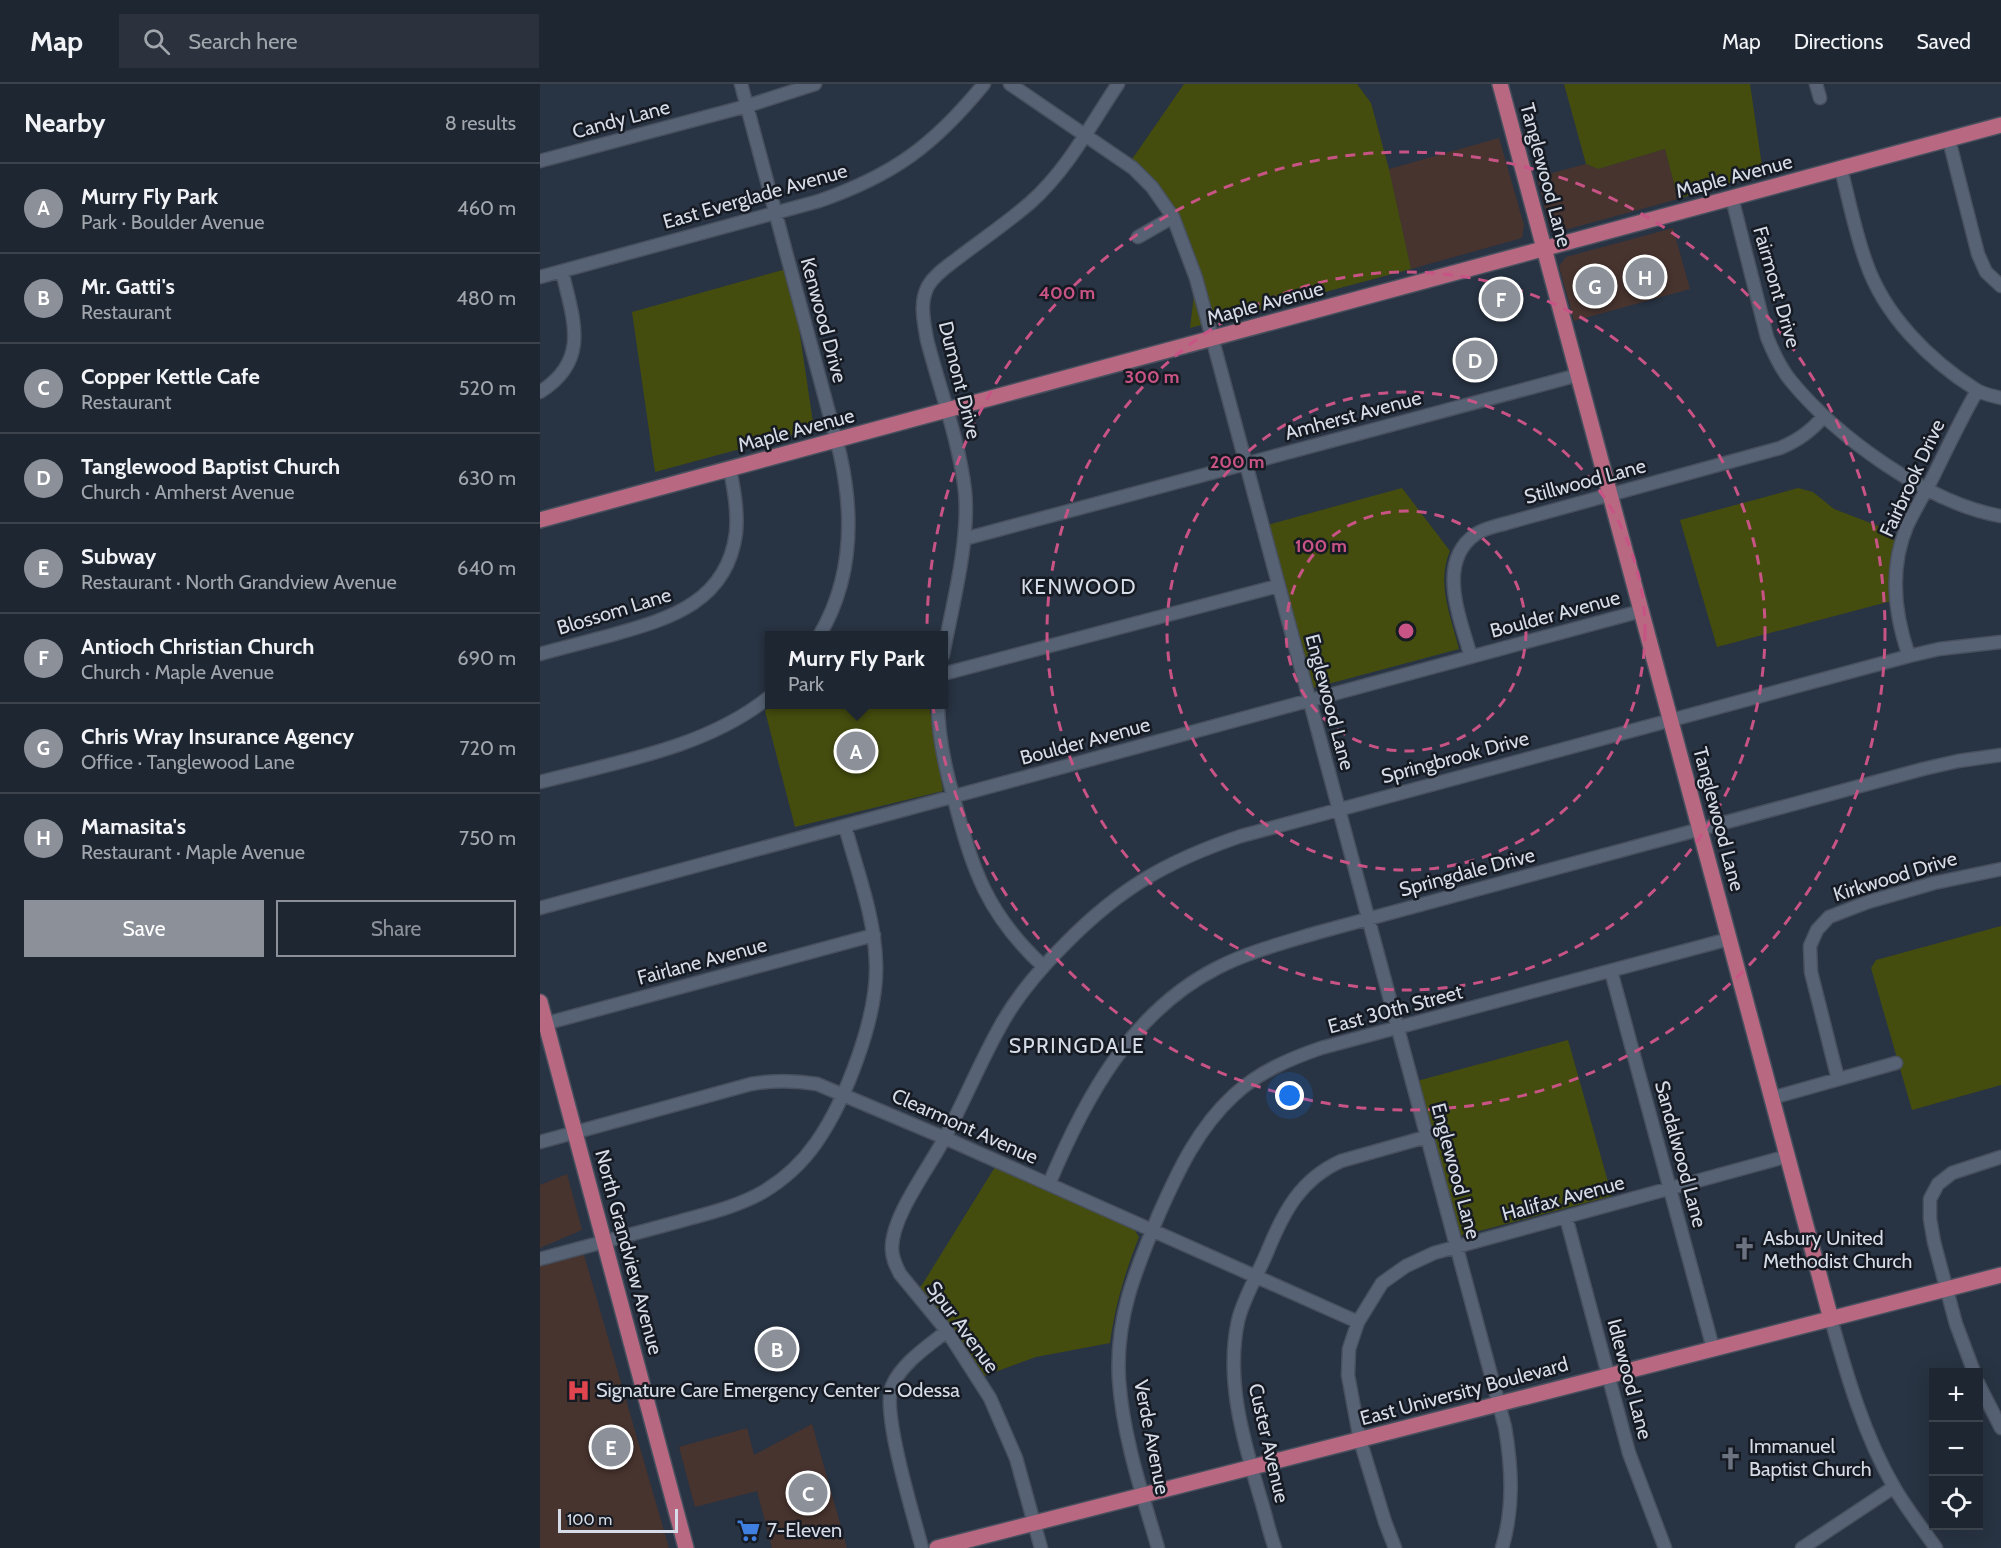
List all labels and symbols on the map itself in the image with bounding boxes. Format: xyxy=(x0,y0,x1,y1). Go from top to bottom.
street label: Candy Lane xyxy=(570,94,672,144)
street label: Tanglewood Lane xyxy=(1515,100,1577,250)
street label: Maple Avenue xyxy=(1673,149,1795,203)
street label: East Everglade Avenue xyxy=(660,158,850,234)
street label: Fairmont Drive xyxy=(1748,224,1806,350)
pin: H xyxy=(1626,254,1664,300)
street label: Kenwood Drive xyxy=(796,255,852,385)
pin: G xyxy=(1576,264,1614,308)
street label: Maple Avenue xyxy=(1204,276,1326,330)
pin: F xyxy=(1482,276,1520,322)
text: 400 m xyxy=(1039,282,1095,304)
street label: Dumont Drive xyxy=(934,319,986,441)
pin: D xyxy=(1456,338,1494,382)
text: 300 m xyxy=(1125,366,1179,388)
street label: Amherst Avenue xyxy=(1282,385,1424,445)
street label: Maple Avenue xyxy=(735,403,857,457)
street label: Fairbrook Drive xyxy=(1874,415,1950,541)
text: 200 m xyxy=(1210,451,1264,473)
street label: Stillwood Lane xyxy=(1522,453,1648,509)
text: 100 m xyxy=(1295,535,1347,557)
district label: KENWOOD xyxy=(1021,574,1137,599)
street label: Blossom Lane xyxy=(554,582,674,640)
street label: Boulder Avenue xyxy=(1487,585,1623,643)
centre of rings xyxy=(1396,621,1416,641)
street label: Englewood Lane xyxy=(1300,631,1360,773)
street label: Boulder Avenue xyxy=(1017,712,1153,770)
street label: Springbrook Drive xyxy=(1379,726,1531,788)
pin: A xyxy=(836,728,876,774)
street label: Tanglewood Lane xyxy=(1688,744,1750,894)
street label: Springdale Drive xyxy=(1397,842,1537,902)
street label: Kirkwood Drive xyxy=(1830,846,1960,906)
street label: Fairlane Avenue xyxy=(635,932,769,990)
street label: East 30th Street xyxy=(1325,979,1465,1039)
district label: SPRINGDALE xyxy=(1009,1033,1145,1058)
street label: Sandalwood Lane xyxy=(1650,1078,1712,1230)
your location xyxy=(1275,1081,1304,1110)
street label: Clearmont Avenue xyxy=(888,1083,1042,1169)
street label: Englewood Lane xyxy=(1426,1100,1486,1242)
street label: North Grandview Avenue xyxy=(590,1147,668,1357)
street label: Halifax Avenue xyxy=(1499,1170,1627,1226)
place label: Asbury United Methodist Church xyxy=(1763,1226,1912,1273)
church icon: Asbury United Methodist Church xyxy=(1732,1236,1758,1262)
street label: Spur Avenue xyxy=(922,1276,1004,1378)
street label: Idlewood Lane xyxy=(1602,1316,1658,1442)
pin: B xyxy=(758,1326,796,1372)
street label: East University Boulevard xyxy=(1357,1352,1571,1430)
hospital icon: Signature Care Emergency Center - Odessa xyxy=(565,1377,591,1403)
street label: Verde Avenue xyxy=(1129,1377,1175,1497)
place label: Signature Care Emergency Center - Odessa xyxy=(596,1378,960,1402)
street label: Custer Avenue xyxy=(1244,1381,1294,1505)
pin: E xyxy=(592,1424,630,1470)
place label: Immanuel Baptist Church xyxy=(1749,1434,1872,1481)
church icon: Immanuel Baptist Church xyxy=(1718,1445,1744,1471)
pin: C xyxy=(788,1470,828,1516)
scale bar xyxy=(558,1506,678,1534)
supermarket icon: 7-Eleven xyxy=(736,1517,762,1543)
place label: 7-Eleven xyxy=(767,1518,842,1542)

